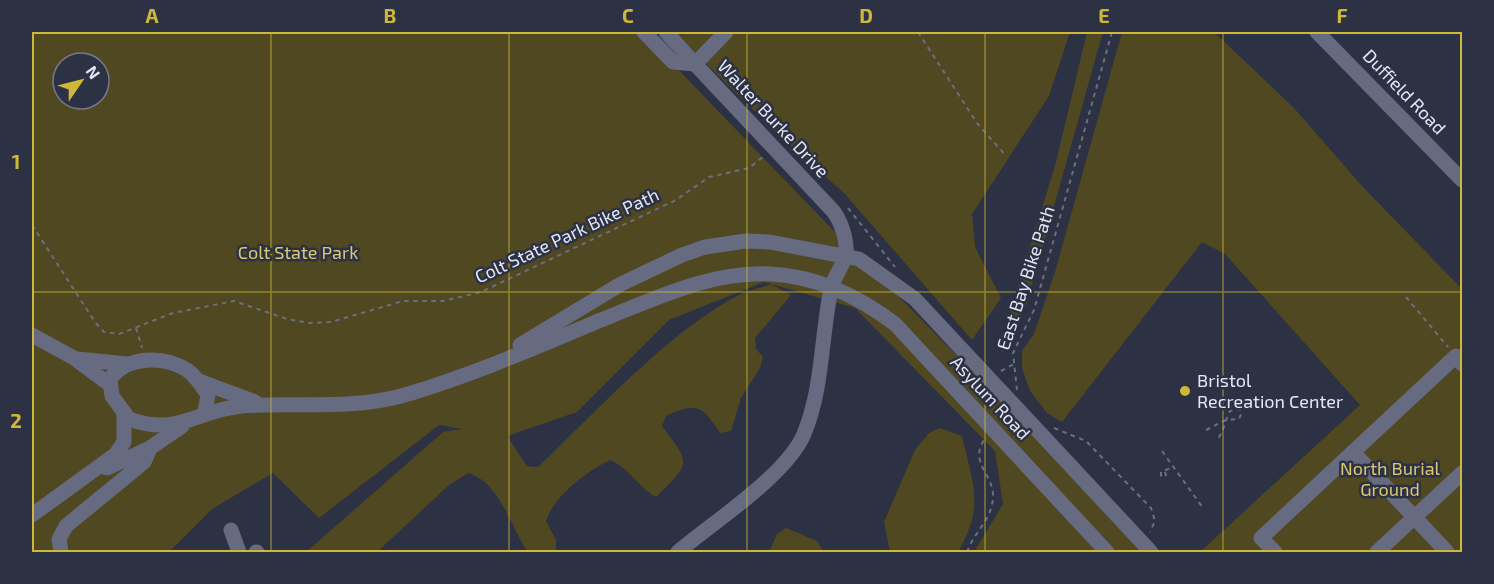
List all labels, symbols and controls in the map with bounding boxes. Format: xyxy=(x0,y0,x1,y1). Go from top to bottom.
text: A xyxy=(145,3,159,27)
text: B xyxy=(384,3,396,27)
text: C xyxy=(622,3,634,27)
text: D xyxy=(859,3,873,27)
text: E xyxy=(1098,3,1110,27)
text: F xyxy=(1336,3,1348,27)
street label: Duffield Road xyxy=(1359,44,1451,138)
north arrow xyxy=(51,51,111,111)
street label: Walter Burke Drive xyxy=(713,55,834,182)
text: N xyxy=(83,62,105,82)
text: 1 xyxy=(12,149,20,173)
street label: Colt State Park Bike Path xyxy=(471,183,662,287)
street label: East Bay Bike Path xyxy=(991,203,1059,352)
park label: Colt State Park xyxy=(238,241,358,263)
street label: Asylum Road xyxy=(946,351,1035,444)
place label: Bristol Recreation Center xyxy=(1197,369,1343,412)
marker: Bristol Recreation Center xyxy=(1178,384,1192,398)
text: 2 xyxy=(10,408,22,432)
park label: North Burial Ground xyxy=(1340,457,1441,500)

